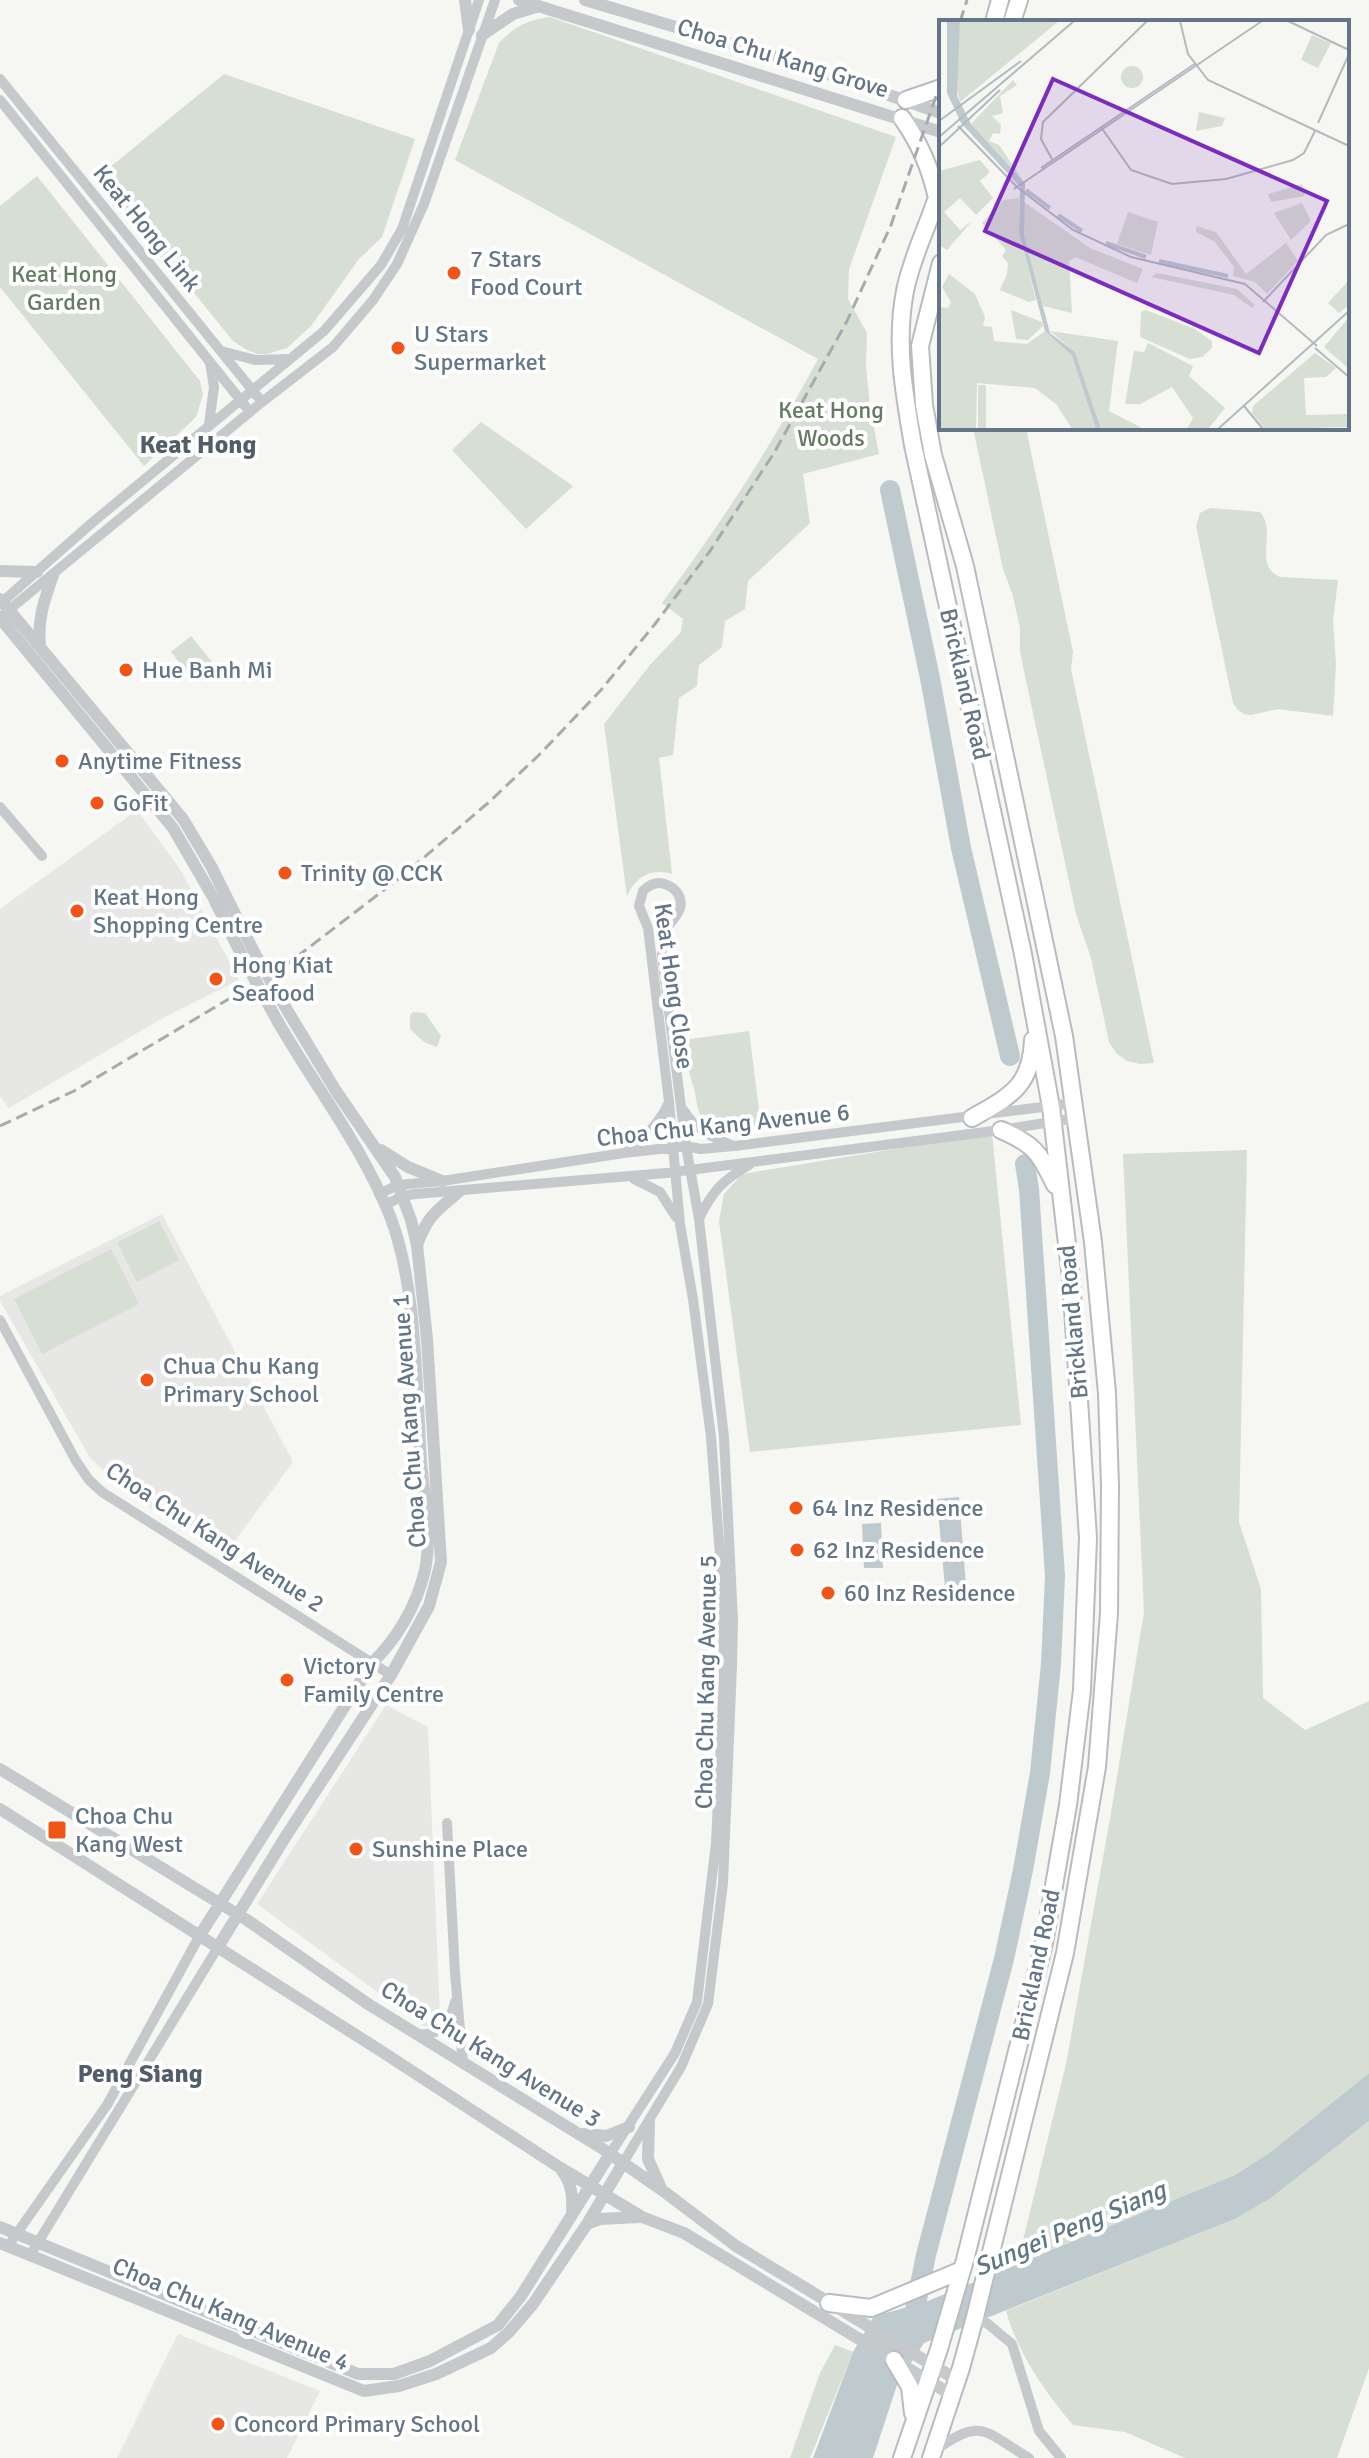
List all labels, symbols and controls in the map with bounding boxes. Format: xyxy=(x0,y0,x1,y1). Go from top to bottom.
street label: Choa Chu Kang Grove xyxy=(674,12,892,104)
inset map xyxy=(939,20,1349,430)
street label: Keat Hong Link xyxy=(87,158,207,298)
place label: 7 Stars Food Court xyxy=(470,244,582,302)
park label: Keat Hong Garden xyxy=(11,259,117,317)
marker: 7 Stars Food Court xyxy=(445,264,463,282)
place label: U Stars Supermarket xyxy=(414,319,546,377)
marker: U Stars Supermarket xyxy=(389,339,407,357)
park label: Keat Hong Woods xyxy=(778,395,884,453)
district label: Keat Hong xyxy=(140,429,257,461)
street label: Brickland Road xyxy=(933,605,997,763)
place label: Hue Banh Mi xyxy=(142,655,273,685)
marker: Hue Banh Mi xyxy=(117,661,135,679)
place label: Anytime Fitness xyxy=(78,746,242,776)
marker: Anytime Fitness xyxy=(53,752,71,770)
place label: GoFit xyxy=(113,788,168,818)
marker: GoFit xyxy=(88,794,106,812)
place label: Trinity @ CCK xyxy=(301,858,443,888)
marker: Trinity @ CCK xyxy=(276,864,294,882)
place label: Keat Hong Shopping Centre xyxy=(93,882,263,940)
street label: Keat Hong Close xyxy=(647,901,701,1071)
marker: Keat Hong Shopping Centre xyxy=(68,902,86,920)
place label: Hong Kiat Seafood xyxy=(232,950,333,1008)
marker: Hong Kiat Seafood xyxy=(207,970,225,988)
street label: Choa Chu Kang Avenue 6 xyxy=(595,1097,851,1153)
street label: Brickland Road xyxy=(1051,1244,1095,1400)
street label: Choa Chu Kang Avenue 1 xyxy=(385,1293,433,1549)
place label: Chua Chu Kang Primary School xyxy=(163,1351,319,1409)
marker: Chua Chu Kang Primary School xyxy=(138,1371,156,1389)
street label: Choa Chu Kang Avenue 2 xyxy=(100,1455,330,1619)
place label: 64 Inz Residence xyxy=(812,1493,984,1523)
marker: 64 Inz Residence xyxy=(787,1499,805,1517)
place label: 62 Inz Residence xyxy=(813,1535,985,1565)
marker: 62 Inz Residence xyxy=(788,1541,806,1559)
street label: Choa Chu Kang Avenue 5 xyxy=(689,1555,723,1809)
place label: 60 Inz Residence xyxy=(844,1578,1016,1608)
marker: 60 Inz Residence xyxy=(819,1584,837,1602)
place label: Victory Family Centre xyxy=(303,1651,444,1709)
marker: Victory Family Centre xyxy=(278,1671,296,1689)
place label: Choa Chu Kang West xyxy=(75,1801,183,1859)
marker: Choa Chu Kang West xyxy=(46,1819,68,1841)
place label: Sunshine Place xyxy=(372,1834,528,1864)
marker: Sunshine Place xyxy=(347,1840,365,1858)
street label: Brickland Road xyxy=(1005,1886,1067,2044)
street label: Choa Chu Kang Avenue 3 xyxy=(375,1974,607,2134)
district label: Peng Siang xyxy=(77,2058,203,2090)
water label: Sungei Peng Siang xyxy=(969,2173,1173,2284)
street label: Choa Chu Kang Avenue 4 xyxy=(108,2251,354,2377)
place label: Concord Primary School xyxy=(234,2409,480,2439)
marker: Concord Primary School xyxy=(209,2415,227,2433)

